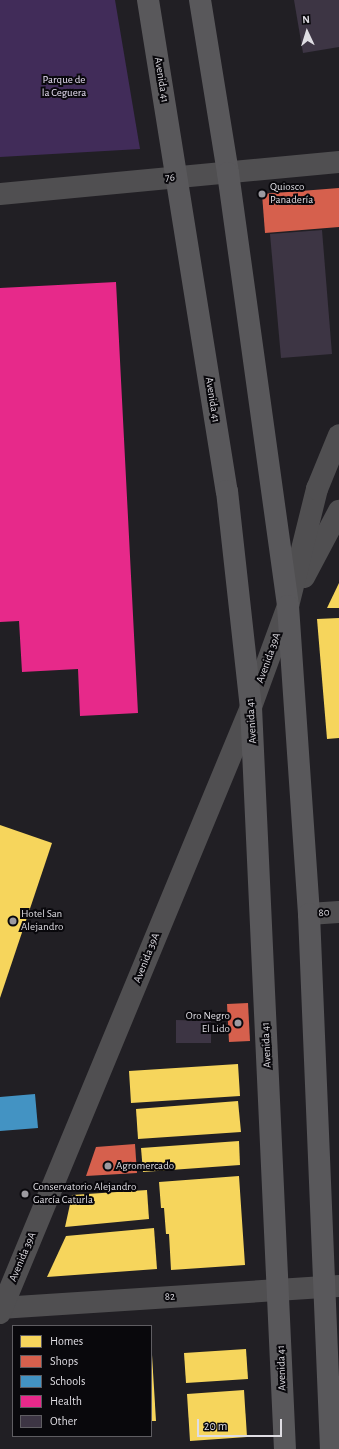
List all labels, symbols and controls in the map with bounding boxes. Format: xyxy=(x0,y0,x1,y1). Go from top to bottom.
north arrow xyxy=(287,12,327,52)
text: N xyxy=(302,14,310,25)
street label: Avenida 41 xyxy=(151,56,171,104)
park label: Parque de la Ceguera xyxy=(42,74,86,100)
street label: 76 xyxy=(165,171,175,185)
place label: Quiosco Panadería xyxy=(270,181,313,207)
marker: Quiosco Panadería xyxy=(257,189,267,199)
street label: Avenida 41 xyxy=(202,376,222,424)
street label: Avenida 39A xyxy=(254,631,284,685)
street label: Avenida 41 xyxy=(244,698,260,744)
street label: 80 xyxy=(318,906,330,920)
place label: Hotel San Alejandro xyxy=(21,908,63,934)
marker: Hotel San Alejandro xyxy=(8,916,18,926)
street label: Avenida 39A xyxy=(131,931,163,985)
place label: Oro Negro El Lido xyxy=(186,1010,230,1036)
marker: Oro Negro El Lido xyxy=(233,1018,243,1028)
street label: Avenida 41 xyxy=(259,1022,275,1068)
place label: Agromercado xyxy=(116,1159,174,1173)
marker: Agromercado xyxy=(103,1161,113,1171)
place label: Conservatorio Alejandro García Caturla xyxy=(33,1181,136,1207)
marker: Conservatorio Alejandro García Caturla xyxy=(20,1189,30,1199)
street label: Avenida 39A xyxy=(7,1230,39,1284)
street label: 82 xyxy=(164,1290,176,1304)
legend xyxy=(12,1325,152,1437)
text: Homes xyxy=(50,1335,83,1347)
street label: Avenida 41 xyxy=(275,1345,289,1391)
text: Shops xyxy=(50,1355,78,1367)
text: Schools xyxy=(50,1375,85,1387)
text: Health xyxy=(50,1395,82,1407)
scale bar xyxy=(199,1411,284,1437)
text: Other xyxy=(50,1415,77,1427)
text: 20 m xyxy=(204,1420,227,1432)

